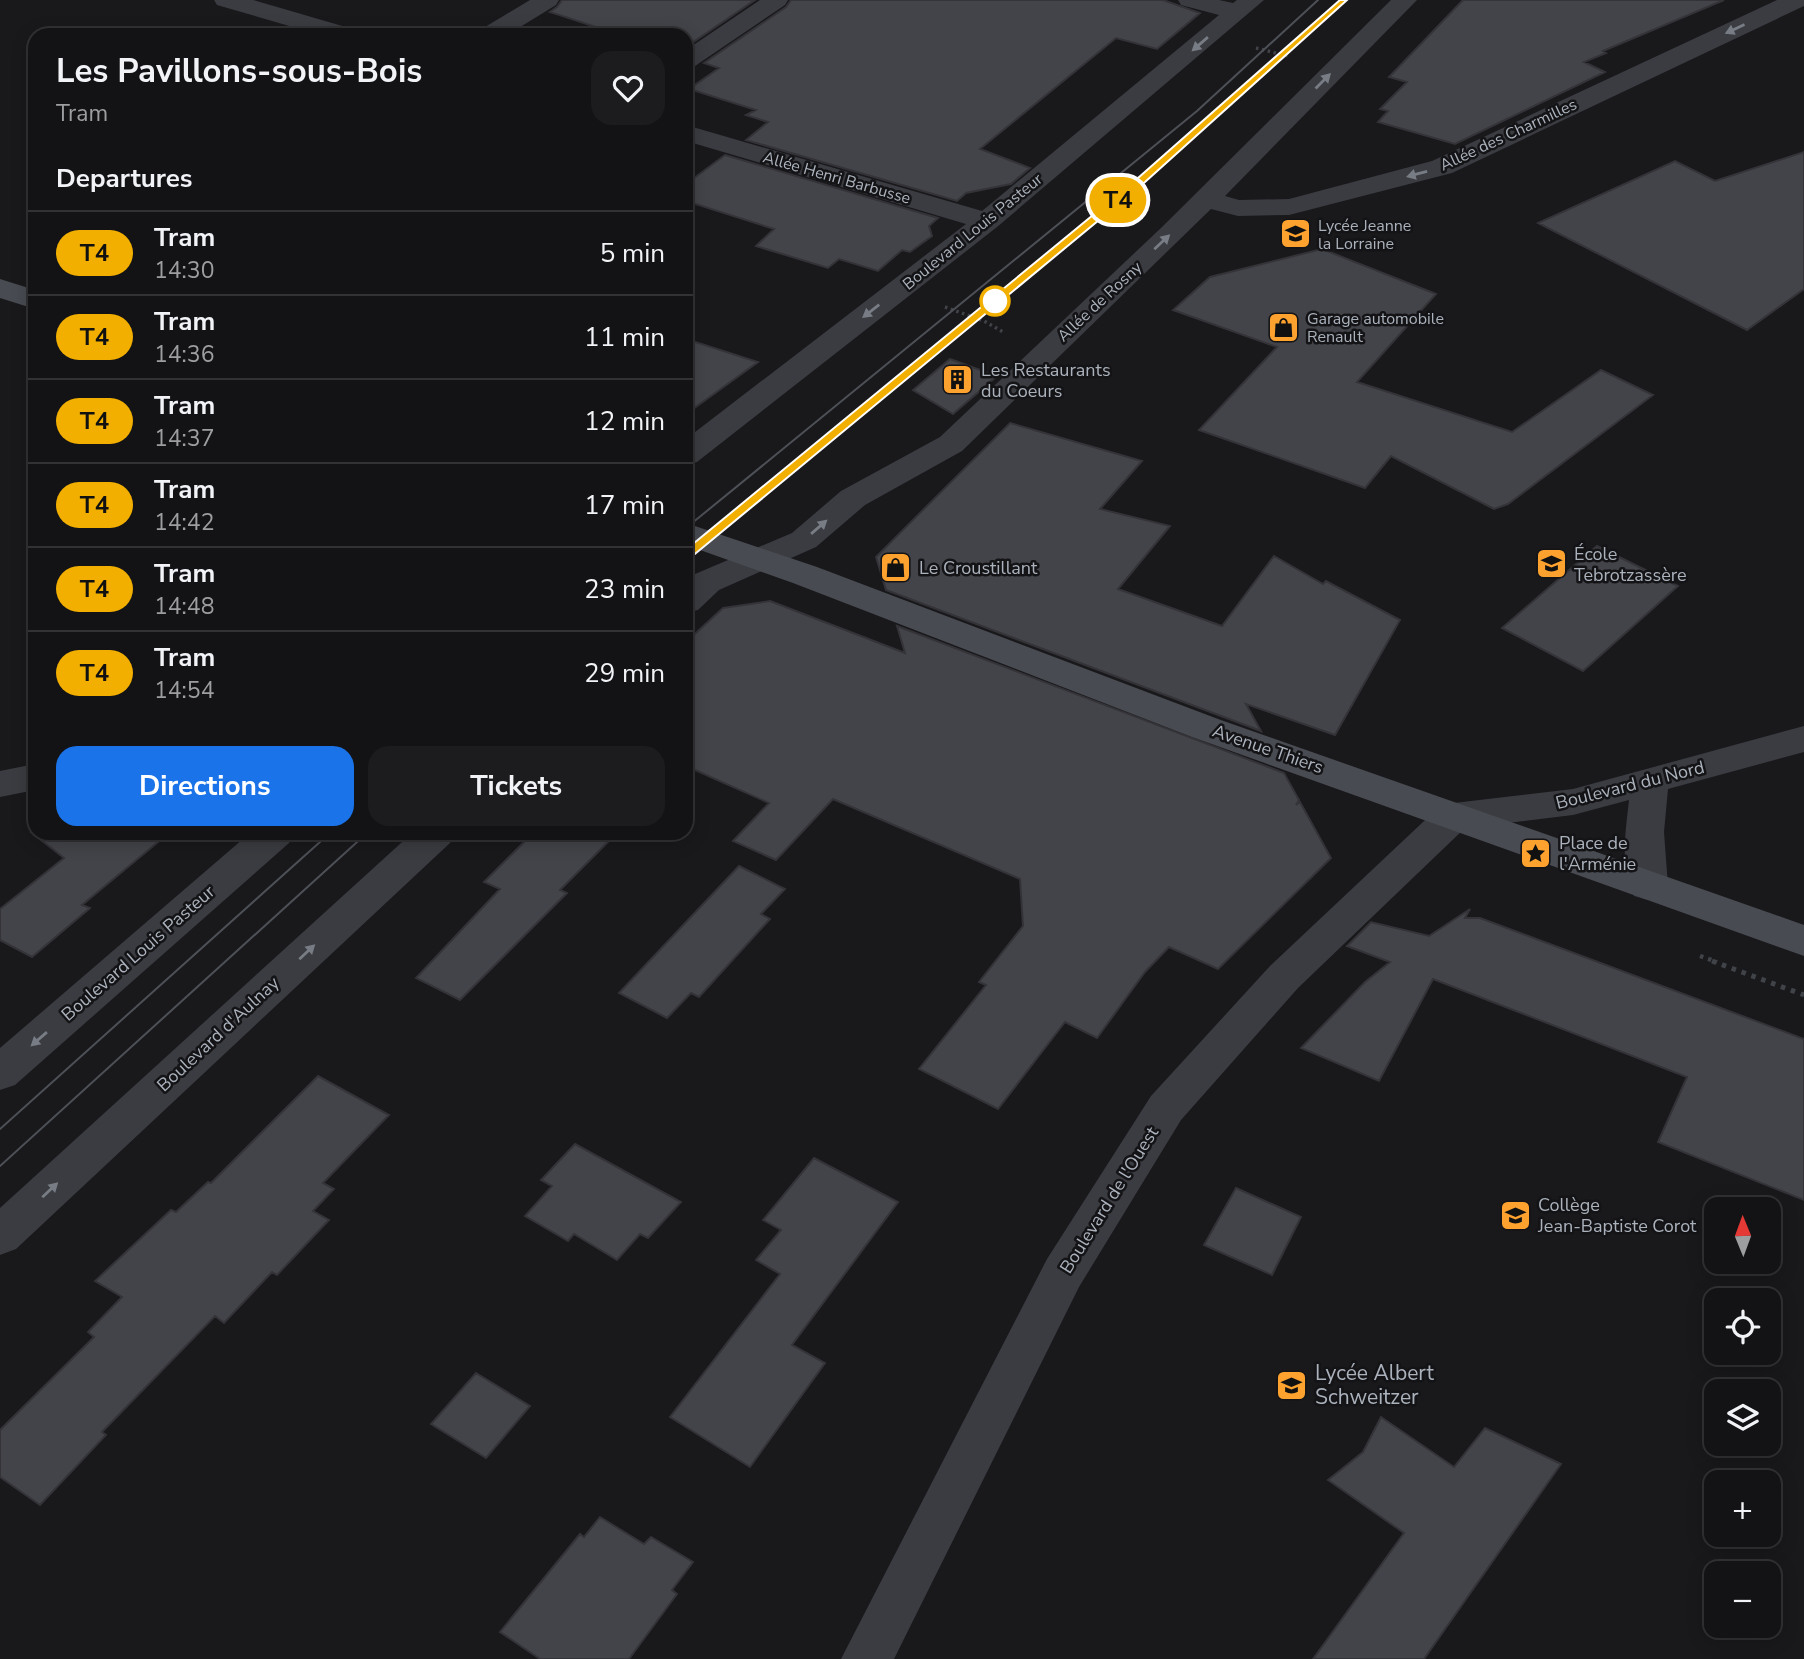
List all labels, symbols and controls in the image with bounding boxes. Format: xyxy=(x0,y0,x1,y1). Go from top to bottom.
one-way arrow xyxy=(1725,23,1745,35)
one-way arrow xyxy=(1191,36,1208,51)
text: Les Pavillons-sous-Bois xyxy=(56,49,422,94)
button: heart xyxy=(591,51,665,125)
one-way arrow xyxy=(1314,73,1331,90)
street label: Allée des Charmilles xyxy=(1436,93,1581,176)
text: Tram xyxy=(56,98,108,129)
street label: Allée Henri Barbusse xyxy=(760,146,913,210)
text: Departures xyxy=(56,161,192,196)
street label: Boulevard Louis Pasteur xyxy=(898,168,1047,295)
one-way arrow xyxy=(1406,169,1428,180)
line badge: T4 xyxy=(1086,177,1150,223)
text: T4 xyxy=(1103,184,1133,216)
place label: Lycée Jeanne la Lorraine xyxy=(1318,215,1411,255)
school or university icon: Lycée Jeanne la Lorraine xyxy=(1278,217,1312,251)
text: Tram xyxy=(154,220,215,255)
one-way arrow xyxy=(1153,234,1171,250)
text: 5 min xyxy=(600,236,665,271)
text: T4 xyxy=(80,237,109,269)
text: 14:30 xyxy=(154,255,214,286)
street label: Allée de Rosny xyxy=(1053,256,1147,347)
unlabelled marker xyxy=(980,286,1010,316)
one-way arrow xyxy=(862,303,880,317)
text: Tram xyxy=(154,304,215,339)
place label: Garage automobile Renault xyxy=(1307,308,1444,348)
shop icon: Garage automobile Renault xyxy=(1267,310,1301,344)
text: 11 min xyxy=(584,320,665,355)
text: T4 xyxy=(80,321,109,353)
text: 14:36 xyxy=(154,339,214,370)
place label: Les Restaurants du Coeurs xyxy=(981,358,1111,403)
building icon: Les Restaurants du Coeurs xyxy=(941,363,975,397)
text: Tram xyxy=(154,388,215,423)
text: 12 min xyxy=(584,404,665,439)
text: T4 xyxy=(80,405,109,437)
text: 14:37 xyxy=(154,423,214,454)
text: Tram xyxy=(154,472,215,507)
text: 17 min xyxy=(584,488,665,523)
text: T4 xyxy=(80,489,109,521)
text: 14:42 xyxy=(154,507,214,538)
one-way arrow xyxy=(811,520,828,535)
place label: École Tebrotzassère xyxy=(1574,542,1687,587)
school or university icon: École Tebrotzassère xyxy=(1534,547,1568,581)
shop icon: Le Croustillant xyxy=(879,551,913,585)
text: Tram xyxy=(154,556,215,591)
place label: Le Croustillant xyxy=(919,556,1038,580)
text: 23 min xyxy=(584,572,665,607)
text: T4 xyxy=(80,573,109,605)
text: 14:48 xyxy=(154,591,214,622)
text: Tram xyxy=(154,640,215,675)
text: 29 min xyxy=(584,656,665,691)
text: T4 xyxy=(80,657,109,689)
text: 14:54 xyxy=(154,675,214,706)
street label: Avenue Thiers xyxy=(1209,719,1327,779)
button: Directions xyxy=(56,746,354,826)
button: Tickets xyxy=(368,746,665,826)
street label: Boulevard du Nord xyxy=(1553,755,1707,815)
place label: Place de l'Arménie xyxy=(1559,831,1636,876)
place icon: Place de l'Arménie xyxy=(1519,836,1553,870)
street label: Boulevard Louis Pasteur xyxy=(56,879,220,1026)
one-way arrow xyxy=(298,944,316,960)
street label: Boulevard d'Aulnay xyxy=(152,970,285,1097)
one-way arrow xyxy=(30,1031,48,1047)
street label: Boulevard de l'Ouest xyxy=(1054,1122,1164,1278)
one-way arrow xyxy=(41,1182,58,1198)
place label: Collège Jean-Baptiste Corot xyxy=(1537,1193,1697,1238)
north arrow xyxy=(1704,1197,1782,1274)
map controls xyxy=(1704,1197,1781,1638)
school or university icon: Collège Jean-Baptiste Corot xyxy=(1498,1198,1532,1232)
button: locate xyxy=(1704,1288,1781,1365)
place label: Lycée Albert Schweitzer xyxy=(1315,1359,1434,1411)
school or university icon: Lycée Albert Schweitzer xyxy=(1275,1368,1309,1402)
button: layers xyxy=(1704,1379,1781,1456)
button: + xyxy=(1704,1470,1781,1547)
button: − xyxy=(1704,1561,1781,1638)

